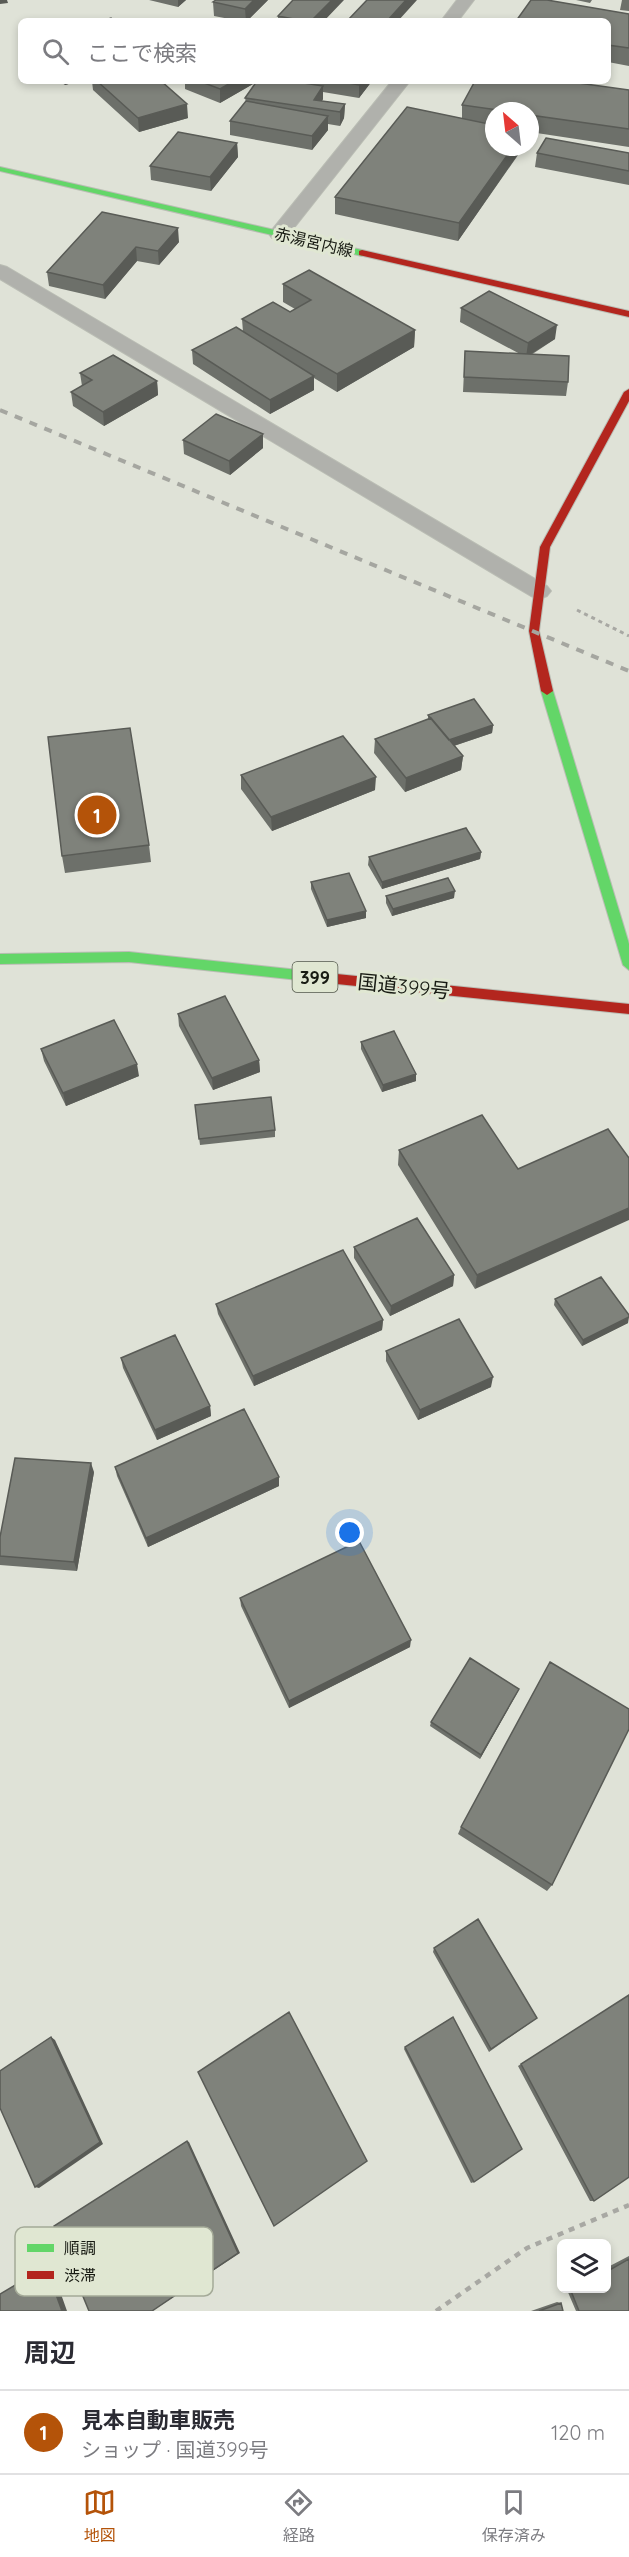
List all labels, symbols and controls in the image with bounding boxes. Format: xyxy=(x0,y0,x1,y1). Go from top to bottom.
search box xyxy=(18,18,611,84)
icon: search xyxy=(39,35,72,68)
text: ここで検索 xyxy=(87,39,197,67)
north arrow xyxy=(485,102,539,156)
street label: 赤湯宮内線 xyxy=(273,223,355,261)
pin: 1 xyxy=(78,792,116,838)
road number: 399 xyxy=(292,962,338,992)
street label: 国道399号 xyxy=(357,969,451,1003)
your location xyxy=(335,1518,364,1547)
legend xyxy=(15,2227,213,2296)
text: 順調 xyxy=(64,2238,96,2258)
map controls xyxy=(557,2239,611,2293)
button: layers xyxy=(557,2239,611,2293)
text: 渋滞 xyxy=(64,2265,96,2285)
text: 周辺 xyxy=(24,2336,76,2369)
text: 見本自動車販売 xyxy=(81,2406,235,2434)
text: 1 xyxy=(40,2420,47,2445)
text: 120 m xyxy=(551,2420,605,2445)
text: ショップ · 国道399号 xyxy=(81,2437,269,2462)
tab: 地図 xyxy=(83,2486,116,2546)
tab: 経路 xyxy=(282,2486,315,2546)
tab: 保存済み xyxy=(482,2486,546,2546)

